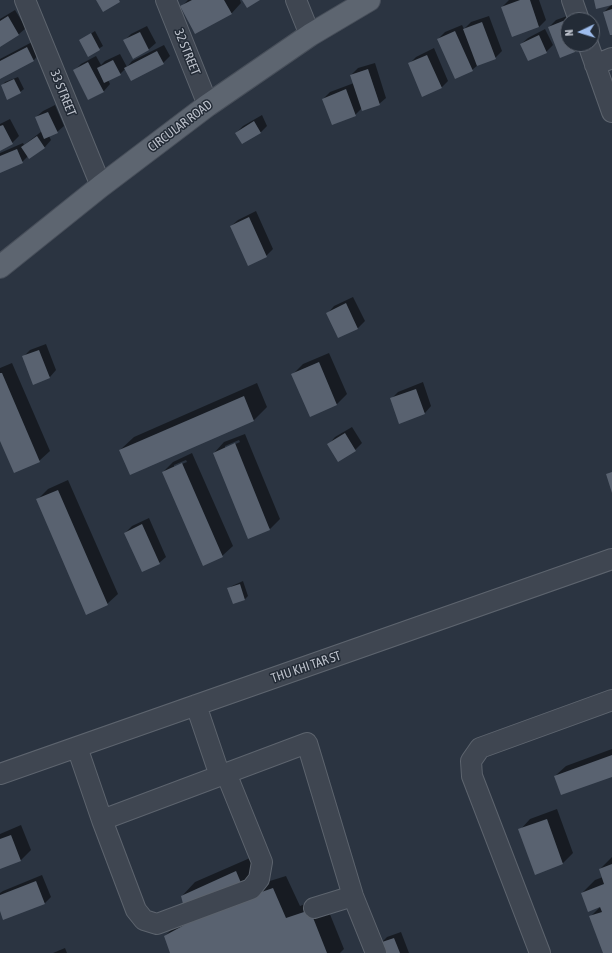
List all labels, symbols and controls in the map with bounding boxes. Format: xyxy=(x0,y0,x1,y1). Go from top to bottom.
north arrow xyxy=(560,12,600,52)
street label: 32 STREET xyxy=(171,27,203,77)
text: N xyxy=(563,29,575,36)
street label: 33 STREET xyxy=(47,68,79,118)
street label: CIRCULAR ROAD xyxy=(145,97,215,155)
street label: THU KHI TAR ST xyxy=(269,648,343,686)

